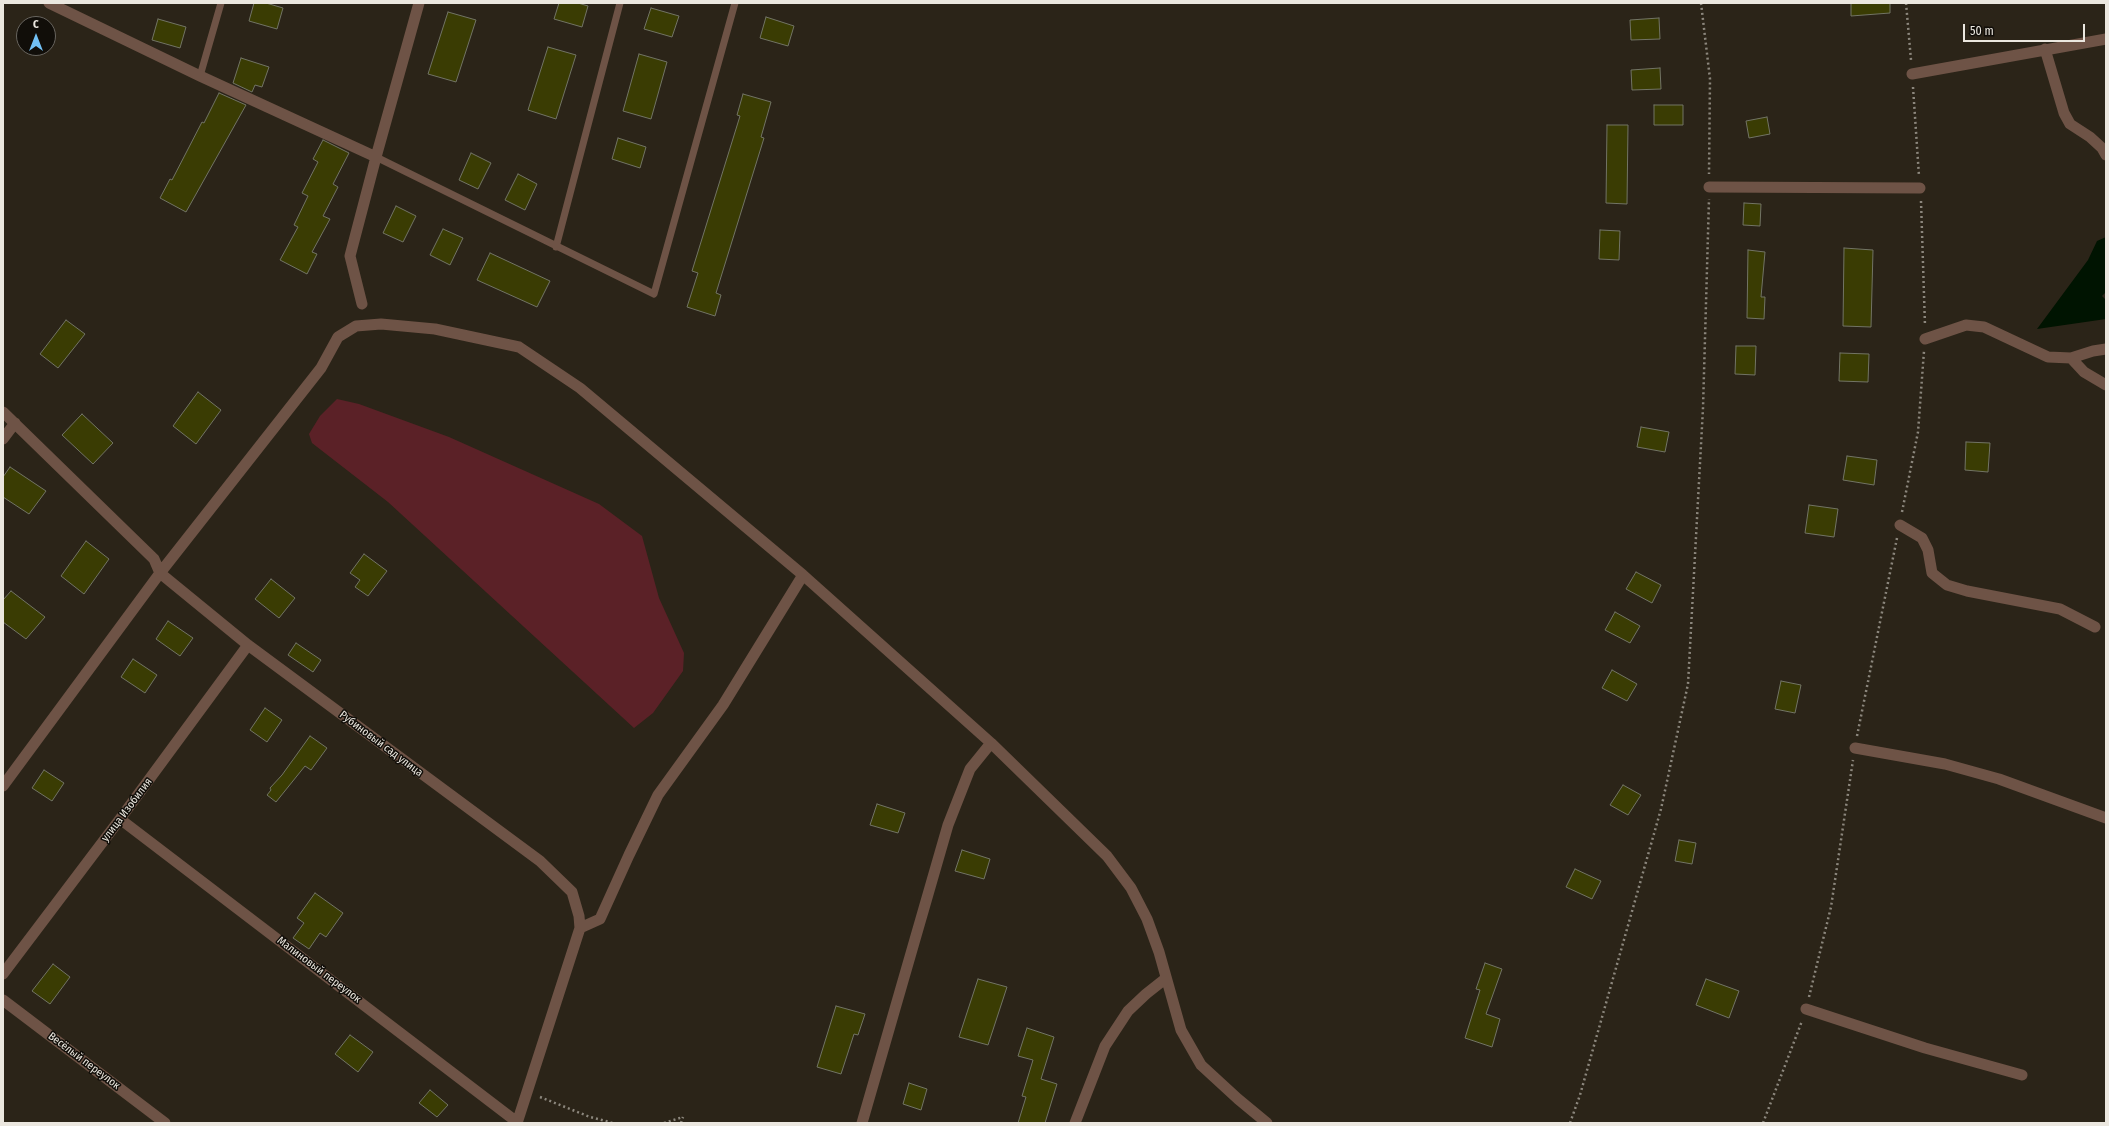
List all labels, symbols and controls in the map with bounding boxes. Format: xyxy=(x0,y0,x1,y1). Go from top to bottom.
north arrow xyxy=(16,16,56,56)
scale bar xyxy=(1965,16,2087,42)
text: С xyxy=(33,18,39,31)
text: 50 m xyxy=(1970,24,1994,38)
street label: Рубиновый сад улица xyxy=(337,708,425,780)
street label: улица Изобилия xyxy=(99,776,155,844)
street label: Малиновый переулок xyxy=(274,934,364,1006)
street label: Весёлый переулок xyxy=(45,1030,123,1092)

